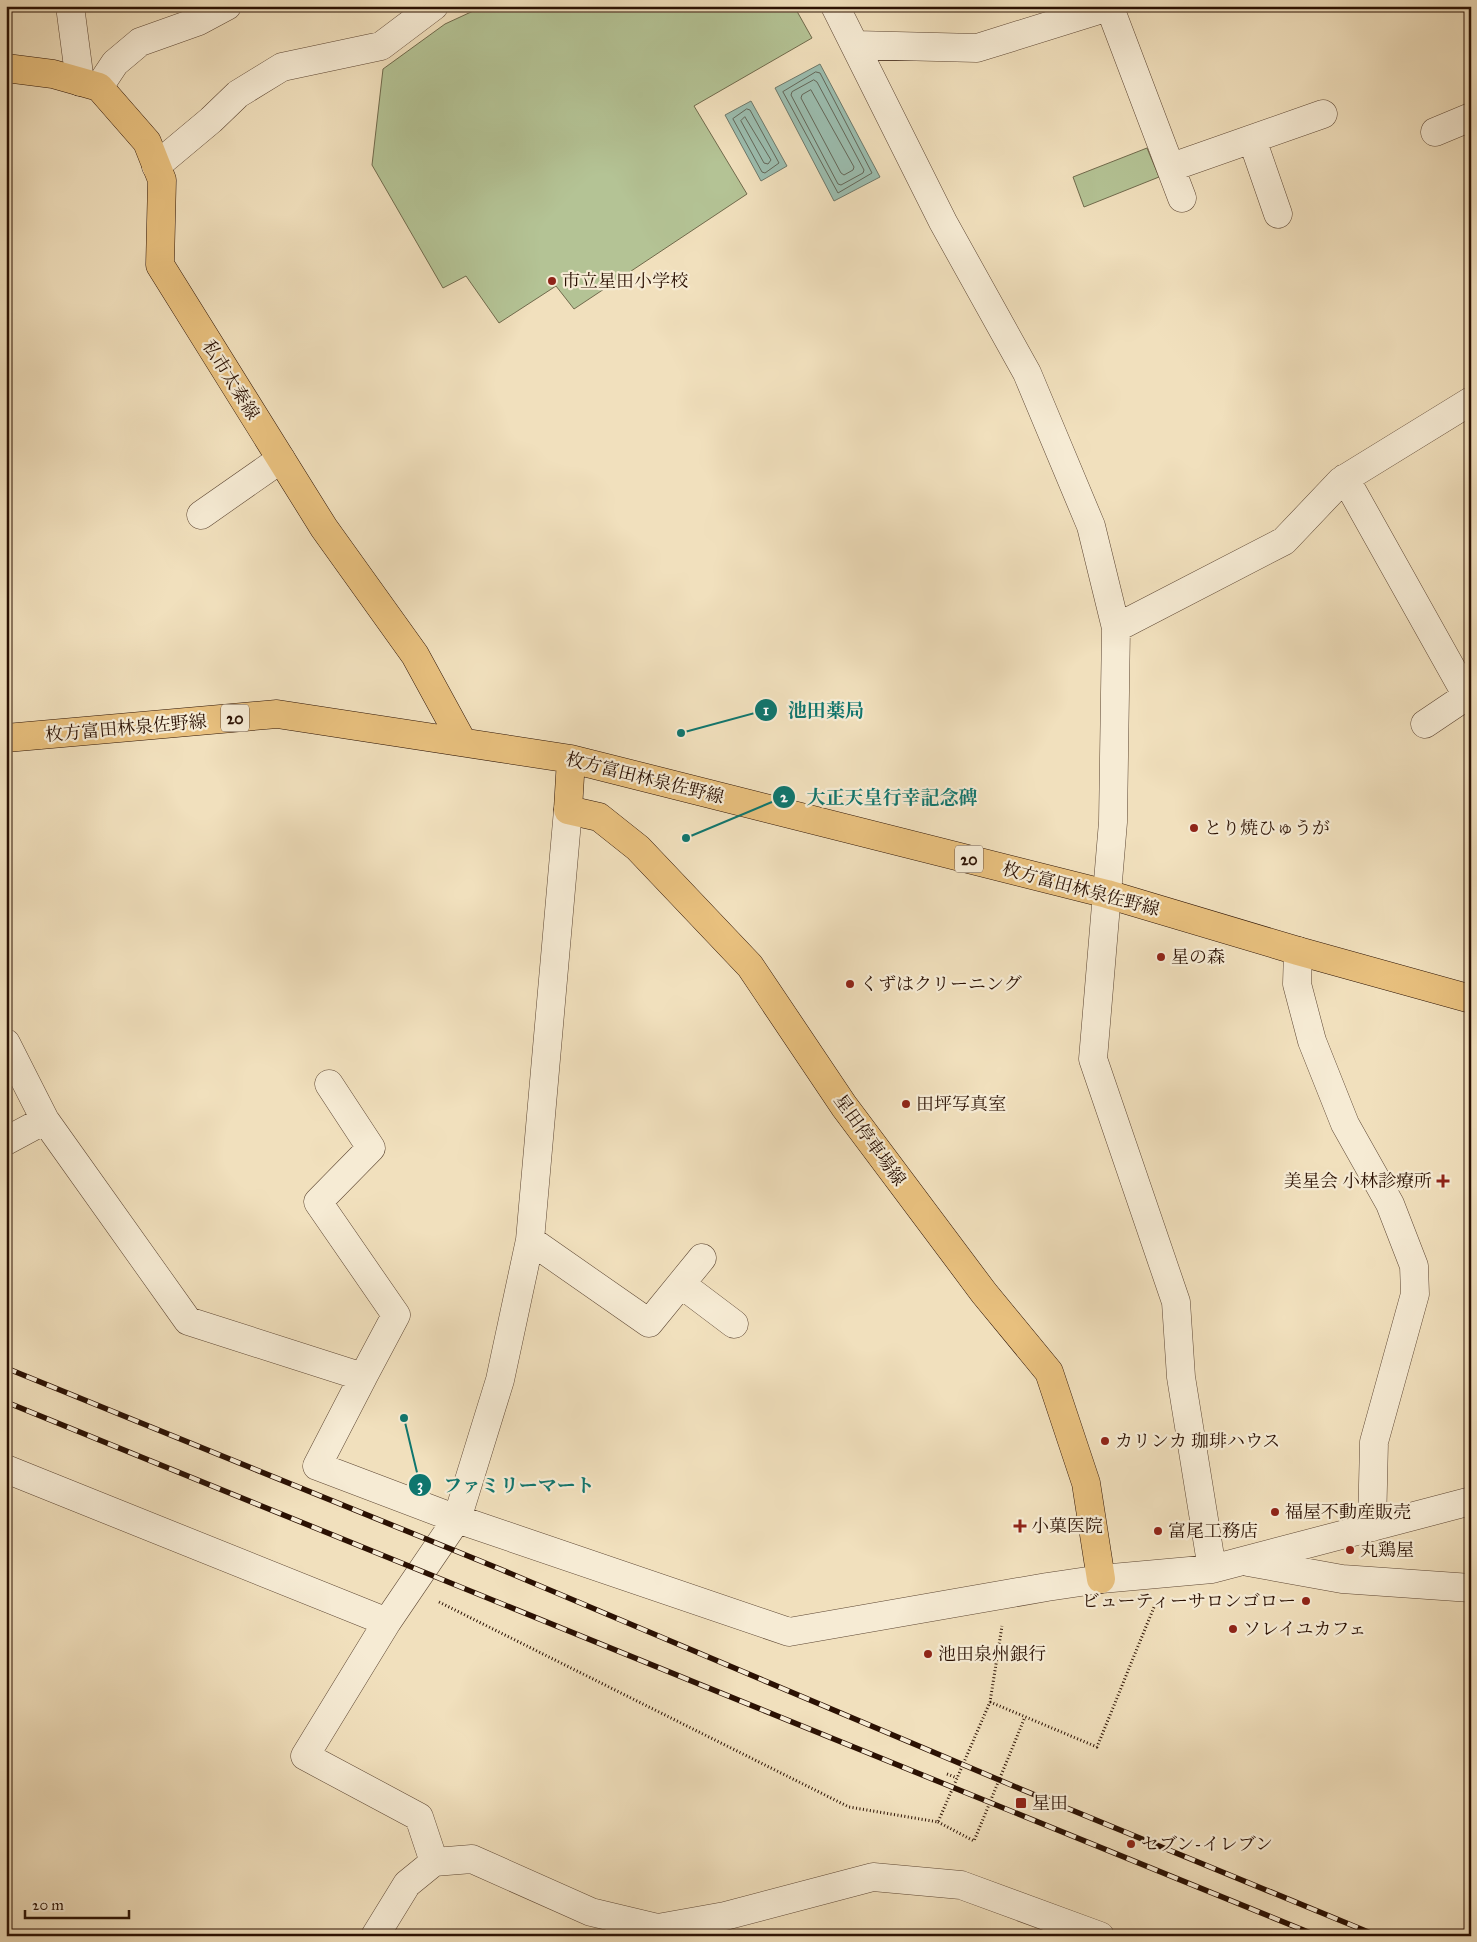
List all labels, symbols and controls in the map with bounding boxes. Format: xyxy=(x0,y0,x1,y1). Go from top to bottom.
place label: 市立星田小学校 xyxy=(562,270,688,292)
marker: 市立星田小学校 xyxy=(546,275,558,287)
street label: 私市太秦線 xyxy=(198,336,264,424)
callout: 池田薬局 xyxy=(753,693,874,727)
text: 池田薬局 xyxy=(788,699,864,722)
text: 1 xyxy=(763,701,769,719)
road number: 20 xyxy=(221,704,249,731)
street label: 枚方富田林泉佐野線 xyxy=(44,710,208,746)
street label: 枚方富田林泉佐野線 xyxy=(564,748,726,808)
callout: 大正天皇行幸記念碑 xyxy=(772,780,988,814)
text: 大正天皇行幸記念碑 xyxy=(806,786,978,809)
text: 2 xyxy=(780,788,788,806)
place label: とり焼ひゅうが xyxy=(1204,817,1330,839)
marker: とり焼ひゅうが xyxy=(1188,822,1200,834)
road number: 20 xyxy=(955,846,983,872)
street label: 枚方富田林泉佐野線 xyxy=(1000,857,1162,921)
place label: 星の森 xyxy=(1171,946,1225,968)
marker: 星の森 xyxy=(1155,951,1167,963)
place label: くずはクリーニング xyxy=(860,973,1022,995)
marker: くずはクリーニング xyxy=(844,978,856,990)
street label: 星田停車場線 xyxy=(829,1090,911,1190)
place label: 田坪写真室 xyxy=(916,1093,1006,1115)
marker: 田坪写真室 xyxy=(900,1098,912,1110)
place label: 美星会 小林診療所 xyxy=(1284,1170,1432,1192)
marker: 美星会 小林診療所 xyxy=(1436,1174,1450,1188)
place label: カリンカ 珈琲ハウス xyxy=(1115,1430,1280,1452)
marker: カリンカ 珈琲ハウス xyxy=(1099,1435,1111,1447)
callout: ファミリーマート xyxy=(408,1468,605,1502)
text: ファミリーマート xyxy=(443,1474,595,1497)
text: 3 xyxy=(417,1476,423,1495)
place label: 福屋不動産販売 xyxy=(1285,1501,1411,1523)
marker: 福屋不動産販売 xyxy=(1269,1506,1281,1518)
place label: 小菓医院 xyxy=(1031,1515,1103,1537)
marker: 小菓医院 xyxy=(1013,1519,1027,1533)
place label: 富尾工務店 xyxy=(1168,1520,1258,1542)
marker: 富尾工務店 xyxy=(1152,1525,1164,1537)
place label: 丸鶏屋 xyxy=(1360,1539,1414,1561)
marker: 丸鶏屋 xyxy=(1344,1544,1356,1556)
place label: ビューティーサロンゴロー xyxy=(1081,1590,1296,1612)
marker: ビューティーサロンゴロー xyxy=(1300,1595,1312,1607)
place label: ソレイユカフェ xyxy=(1243,1618,1366,1640)
marker: ソレイユカフェ xyxy=(1227,1623,1239,1635)
place label: 池田泉州銀行 xyxy=(938,1643,1046,1665)
marker: 池田泉州銀行 xyxy=(922,1648,934,1660)
place label: 星田 xyxy=(1032,1792,1068,1814)
marker: 星田 xyxy=(1014,1796,1028,1810)
place label: セブン-イレブン xyxy=(1141,1833,1273,1855)
marker: セブン-イレブン xyxy=(1125,1838,1137,1850)
scale bar xyxy=(25,1887,129,1919)
text: 20 m xyxy=(32,1896,64,1914)

